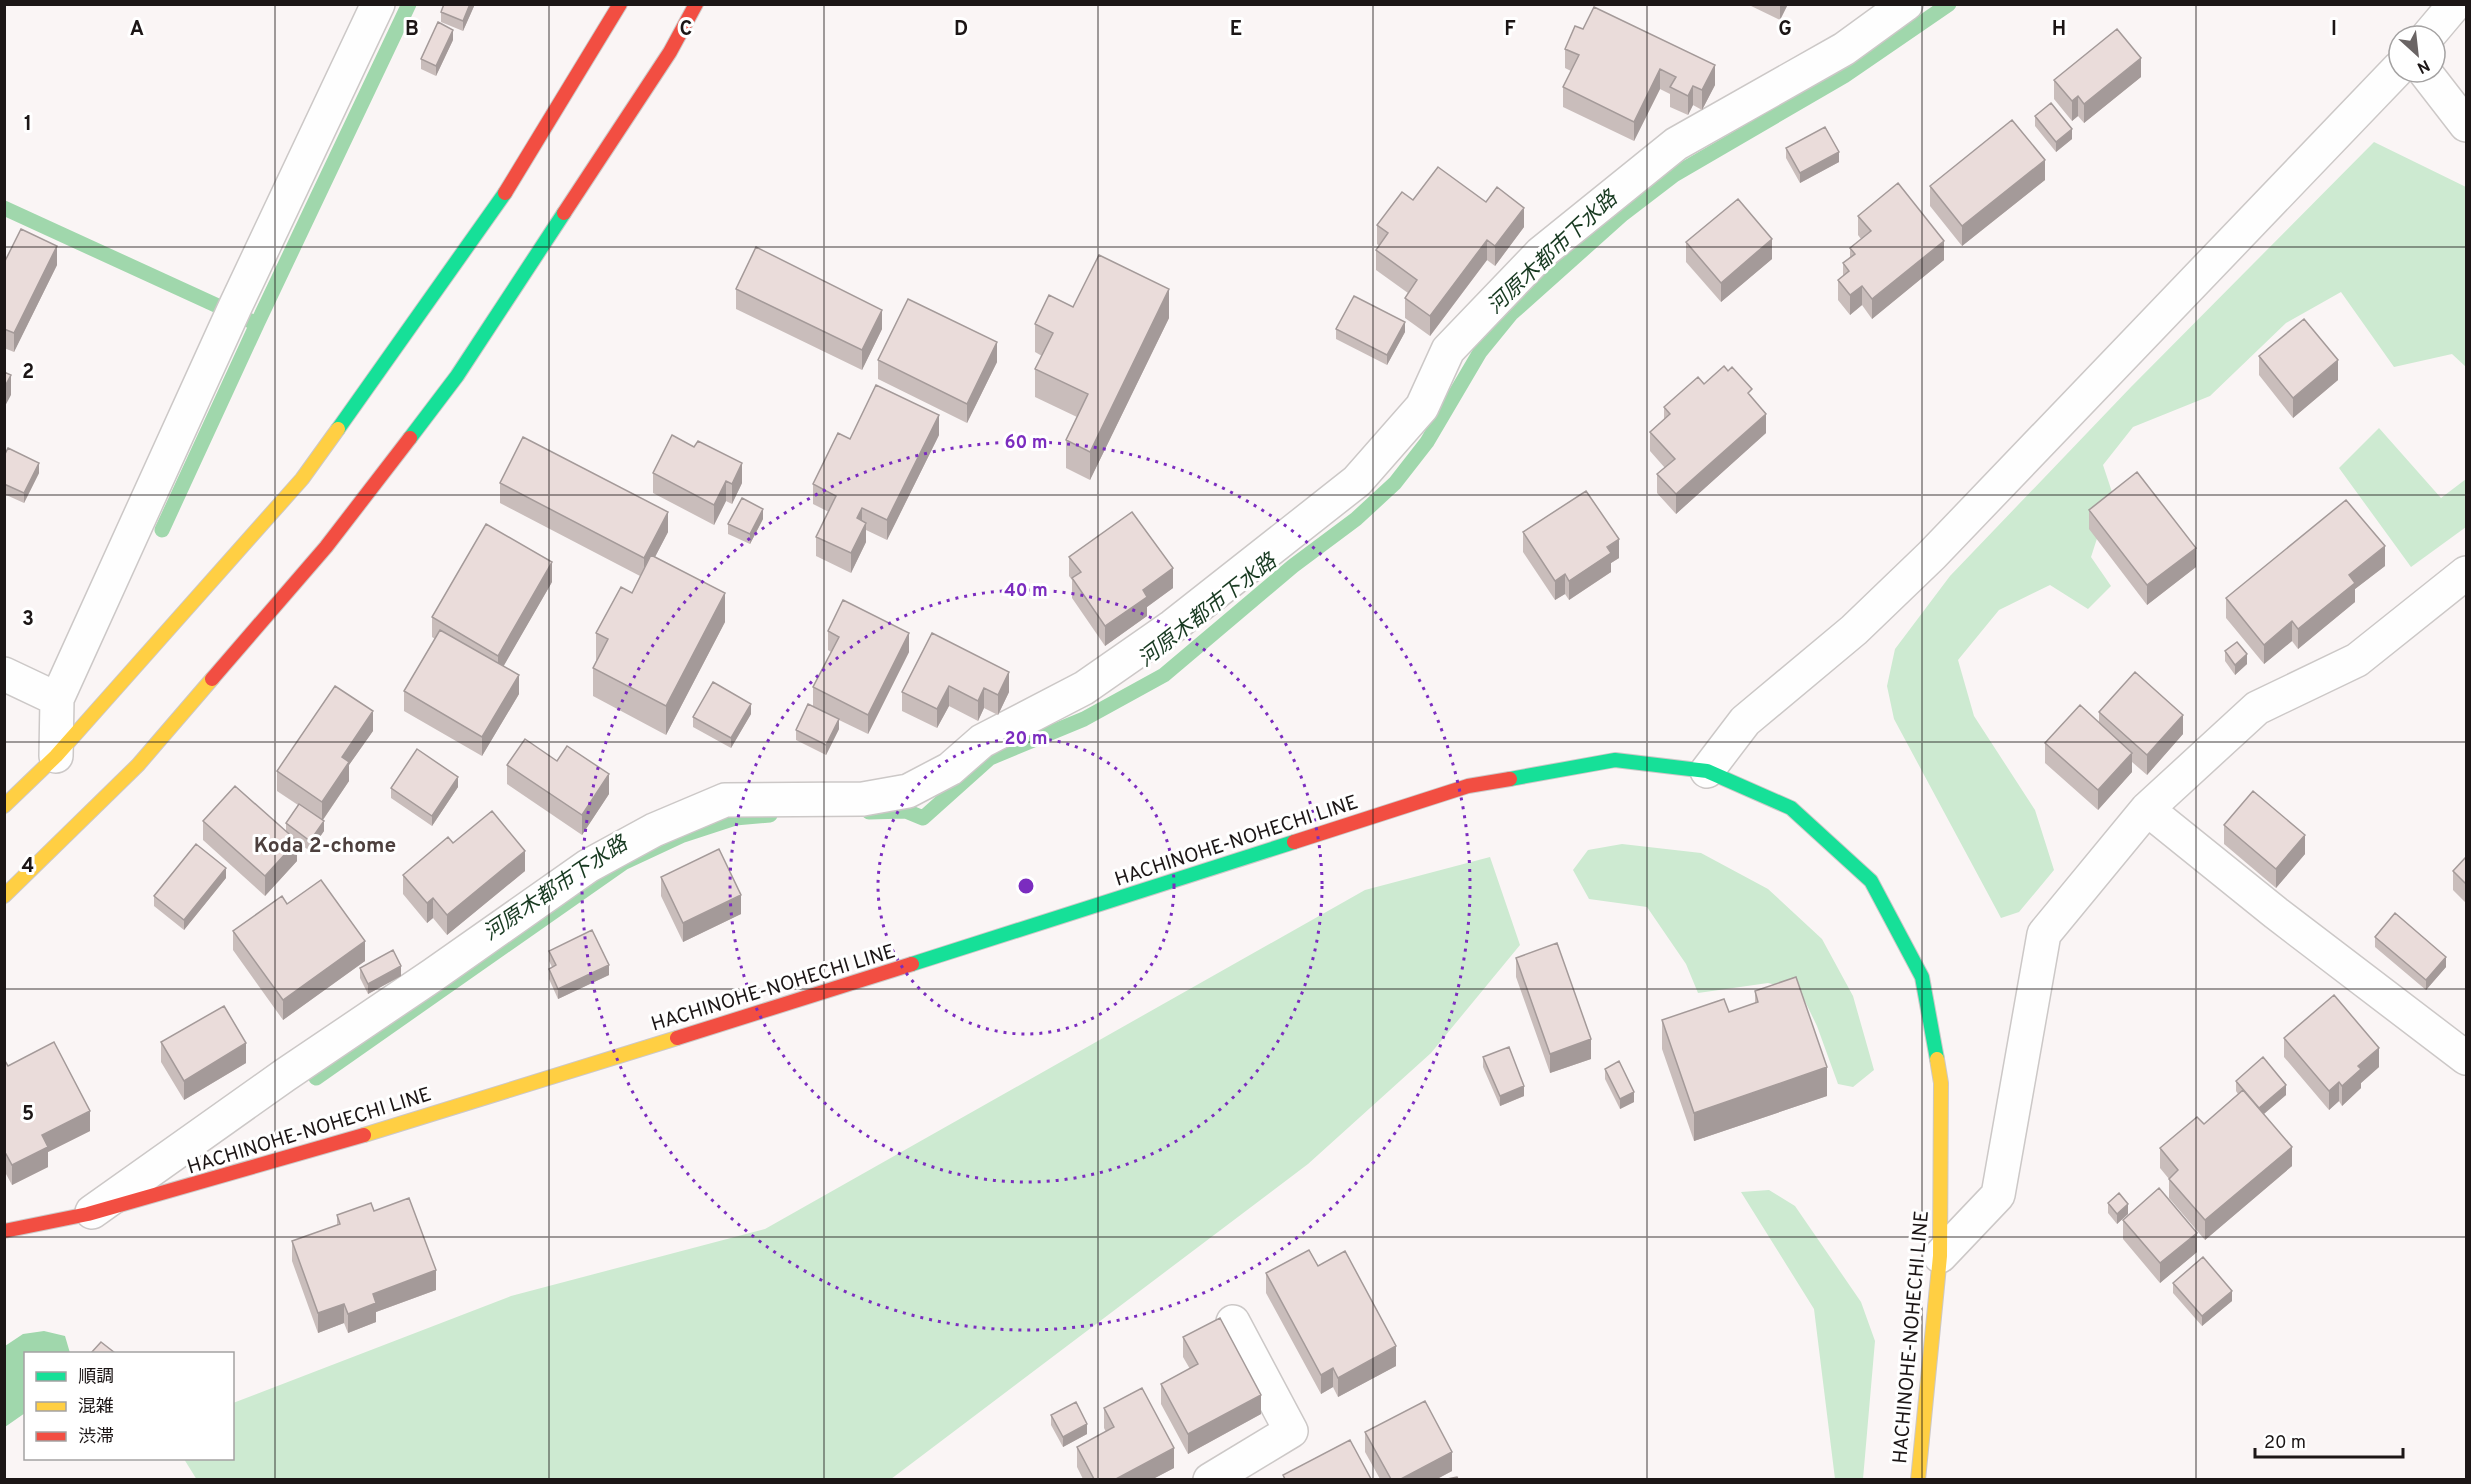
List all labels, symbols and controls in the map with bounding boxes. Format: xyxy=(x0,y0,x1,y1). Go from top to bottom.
text: A xyxy=(130,17,144,43)
text: B xyxy=(405,17,419,43)
text: C xyxy=(680,17,692,43)
text: D xyxy=(954,17,968,43)
text: E xyxy=(1230,17,1242,43)
text: F xyxy=(1504,17,1516,43)
text: G xyxy=(1778,17,1792,43)
text: H xyxy=(2052,17,2066,43)
text: I xyxy=(2331,17,2337,43)
north arrow xyxy=(2387,24,2447,84)
text: N xyxy=(2413,54,2433,77)
text: 1 xyxy=(24,112,32,138)
water label: 河原木都市下水路 xyxy=(1482,185,1625,320)
text: 2 xyxy=(22,360,34,386)
text: 60 m xyxy=(1004,432,1048,455)
water label: 河原木都市下水路 xyxy=(1133,548,1284,674)
text: 40 m xyxy=(1004,580,1048,603)
text: 3 xyxy=(22,607,34,633)
text: 20 m xyxy=(1004,728,1048,751)
street label: HACHINOHE-NOHECHI LINE xyxy=(1112,790,1361,894)
water label: 河原木都市下水路 xyxy=(479,830,635,947)
district label: Koda 2-chome xyxy=(254,833,396,860)
text: 4 xyxy=(22,854,34,880)
centre of rings xyxy=(1016,876,1036,896)
street label: HACHINOHE-NOHECHI LINE xyxy=(648,939,899,1038)
street label: HACHINOHE-NOHECHI LINE xyxy=(184,1082,435,1181)
text: 5 xyxy=(22,1102,34,1128)
street label: HACHINOHE-NOHECHI LINE xyxy=(1888,1209,1936,1465)
legend xyxy=(24,1352,234,1460)
text: 順調 xyxy=(78,1366,114,1389)
text: 混雑 xyxy=(78,1396,114,1419)
scale bar xyxy=(2255,1421,2404,1459)
text: 渋滞 xyxy=(78,1426,114,1449)
text: 20 m xyxy=(2264,1432,2306,1455)

